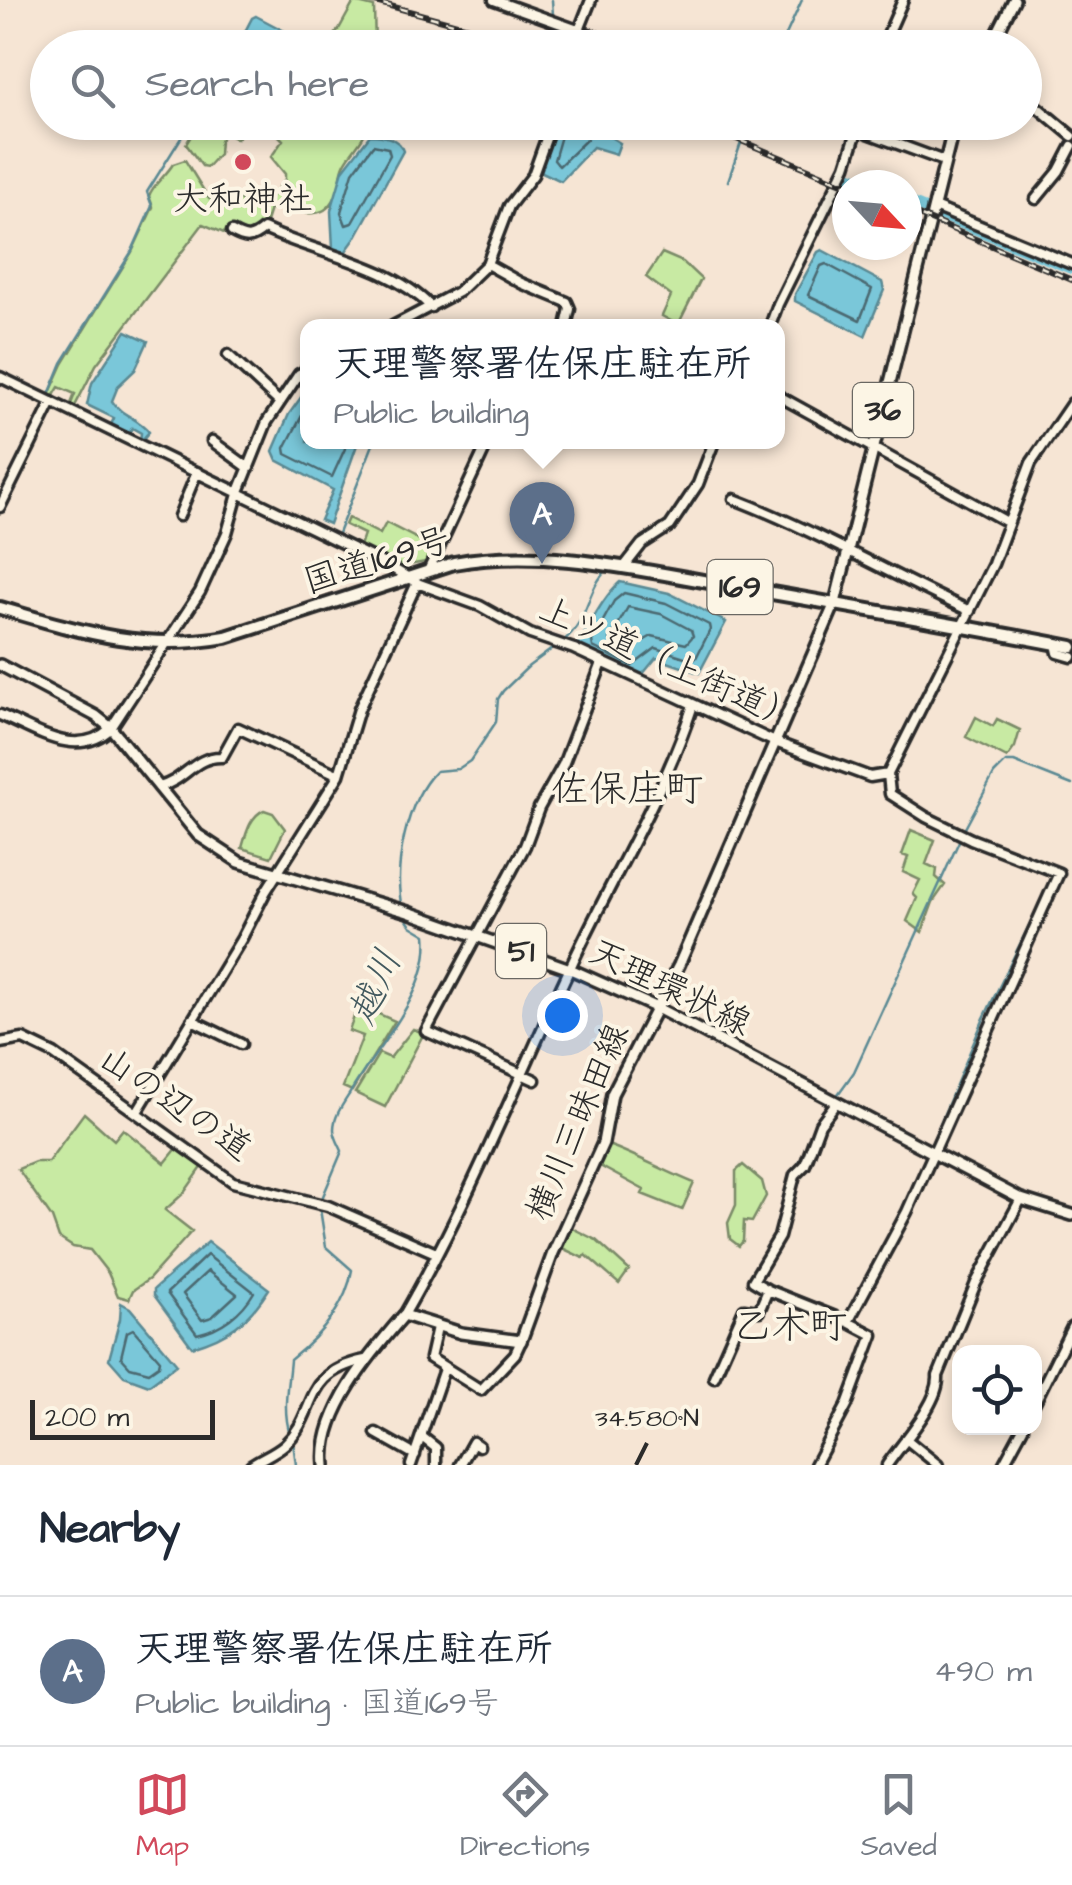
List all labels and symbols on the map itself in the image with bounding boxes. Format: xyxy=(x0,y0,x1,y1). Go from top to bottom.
marker: 大和神社 xyxy=(232,151,254,173)
north arrow xyxy=(832,170,922,260)
place label: 大和神社 xyxy=(173,175,313,224)
road number: 36 xyxy=(853,383,913,437)
pin: A xyxy=(510,482,574,564)
street label: 国道169号 xyxy=(297,515,457,607)
road number: 169 xyxy=(708,560,772,614)
street label: 上ツ道（上街道） xyxy=(531,585,807,743)
district label: 佐保庄町 xyxy=(551,764,703,816)
road number: 51 xyxy=(496,924,546,978)
street label: 天理環状線 xyxy=(581,928,759,1048)
water label: 越川 xyxy=(336,942,415,1033)
your location xyxy=(537,990,588,1041)
street label: 横川三昧田線 xyxy=(514,1016,642,1228)
street label: 山の辺の道 xyxy=(89,1035,261,1173)
district label: 乙木町 xyxy=(733,1301,847,1353)
scale bar xyxy=(30,1395,215,1440)
text: 34.580°N xyxy=(595,1401,699,1436)

